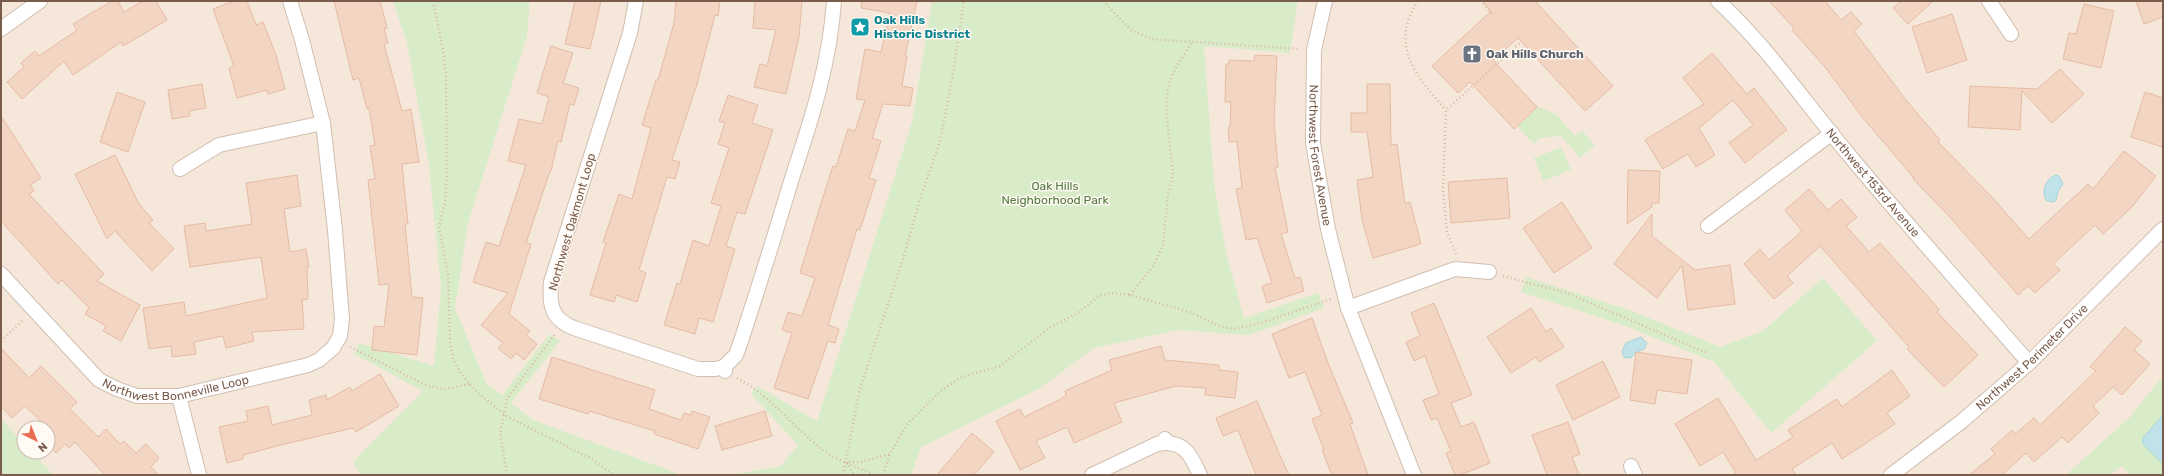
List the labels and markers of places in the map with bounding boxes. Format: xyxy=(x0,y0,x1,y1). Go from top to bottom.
place label: Oak Hills Historic District xyxy=(874,13,971,41)
place icon: Oak Hills Historic District xyxy=(849,16,871,38)
church icon: Oak Hills Church xyxy=(1461,43,1483,65)
place label: Oak Hills Church xyxy=(1486,47,1584,61)

